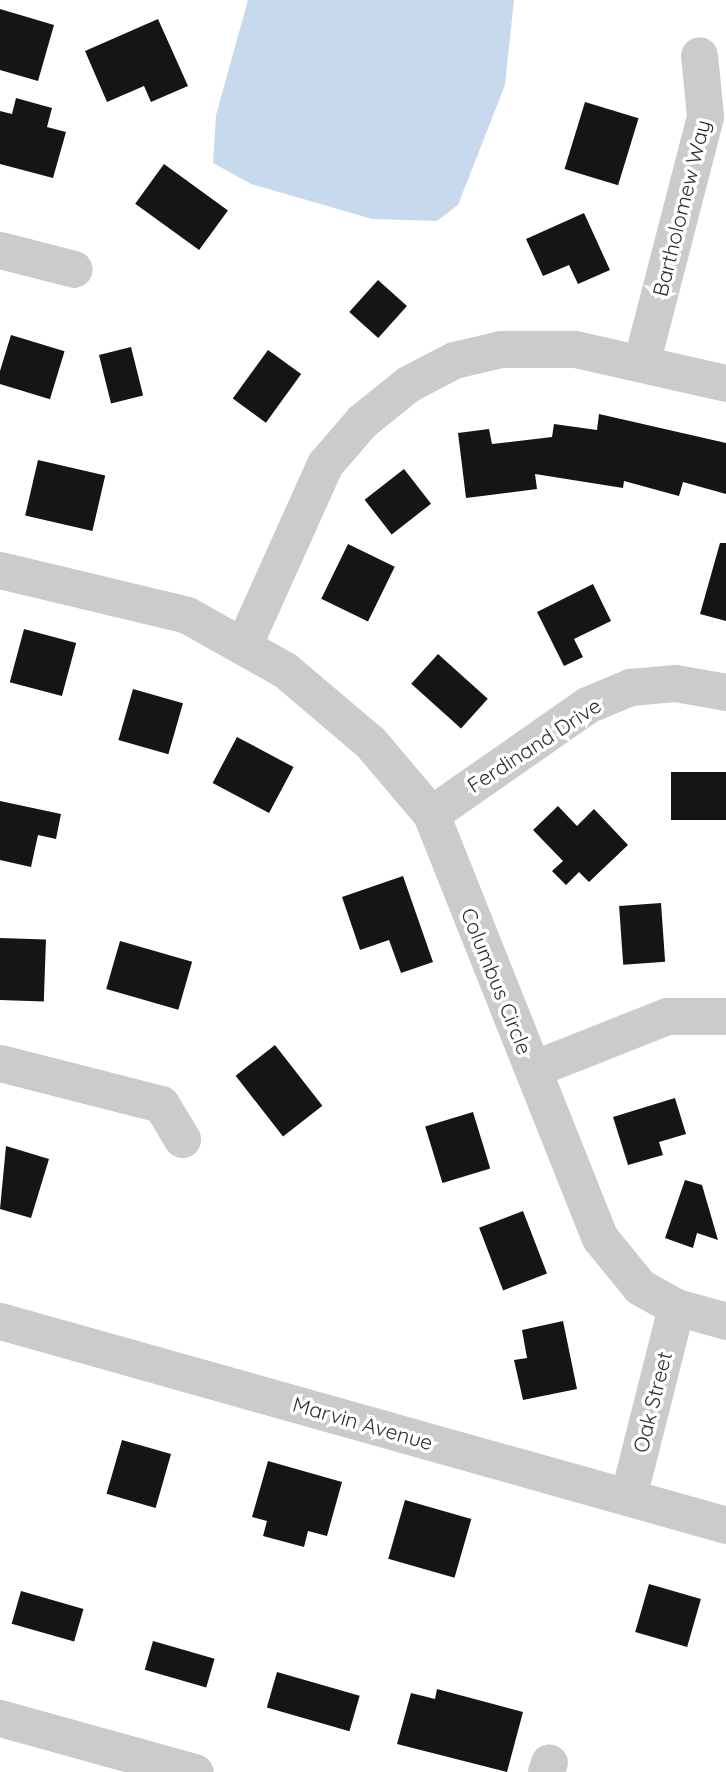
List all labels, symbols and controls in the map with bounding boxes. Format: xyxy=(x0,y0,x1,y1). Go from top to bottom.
street label: Bartholomew Way xyxy=(647,117,715,299)
street label: Ferdinand Drive xyxy=(462,692,606,798)
street label: Columbus Circle xyxy=(456,904,538,1058)
street label: Oak Street xyxy=(627,1349,677,1455)
street label: Marvin Avenue xyxy=(290,1391,436,1455)

